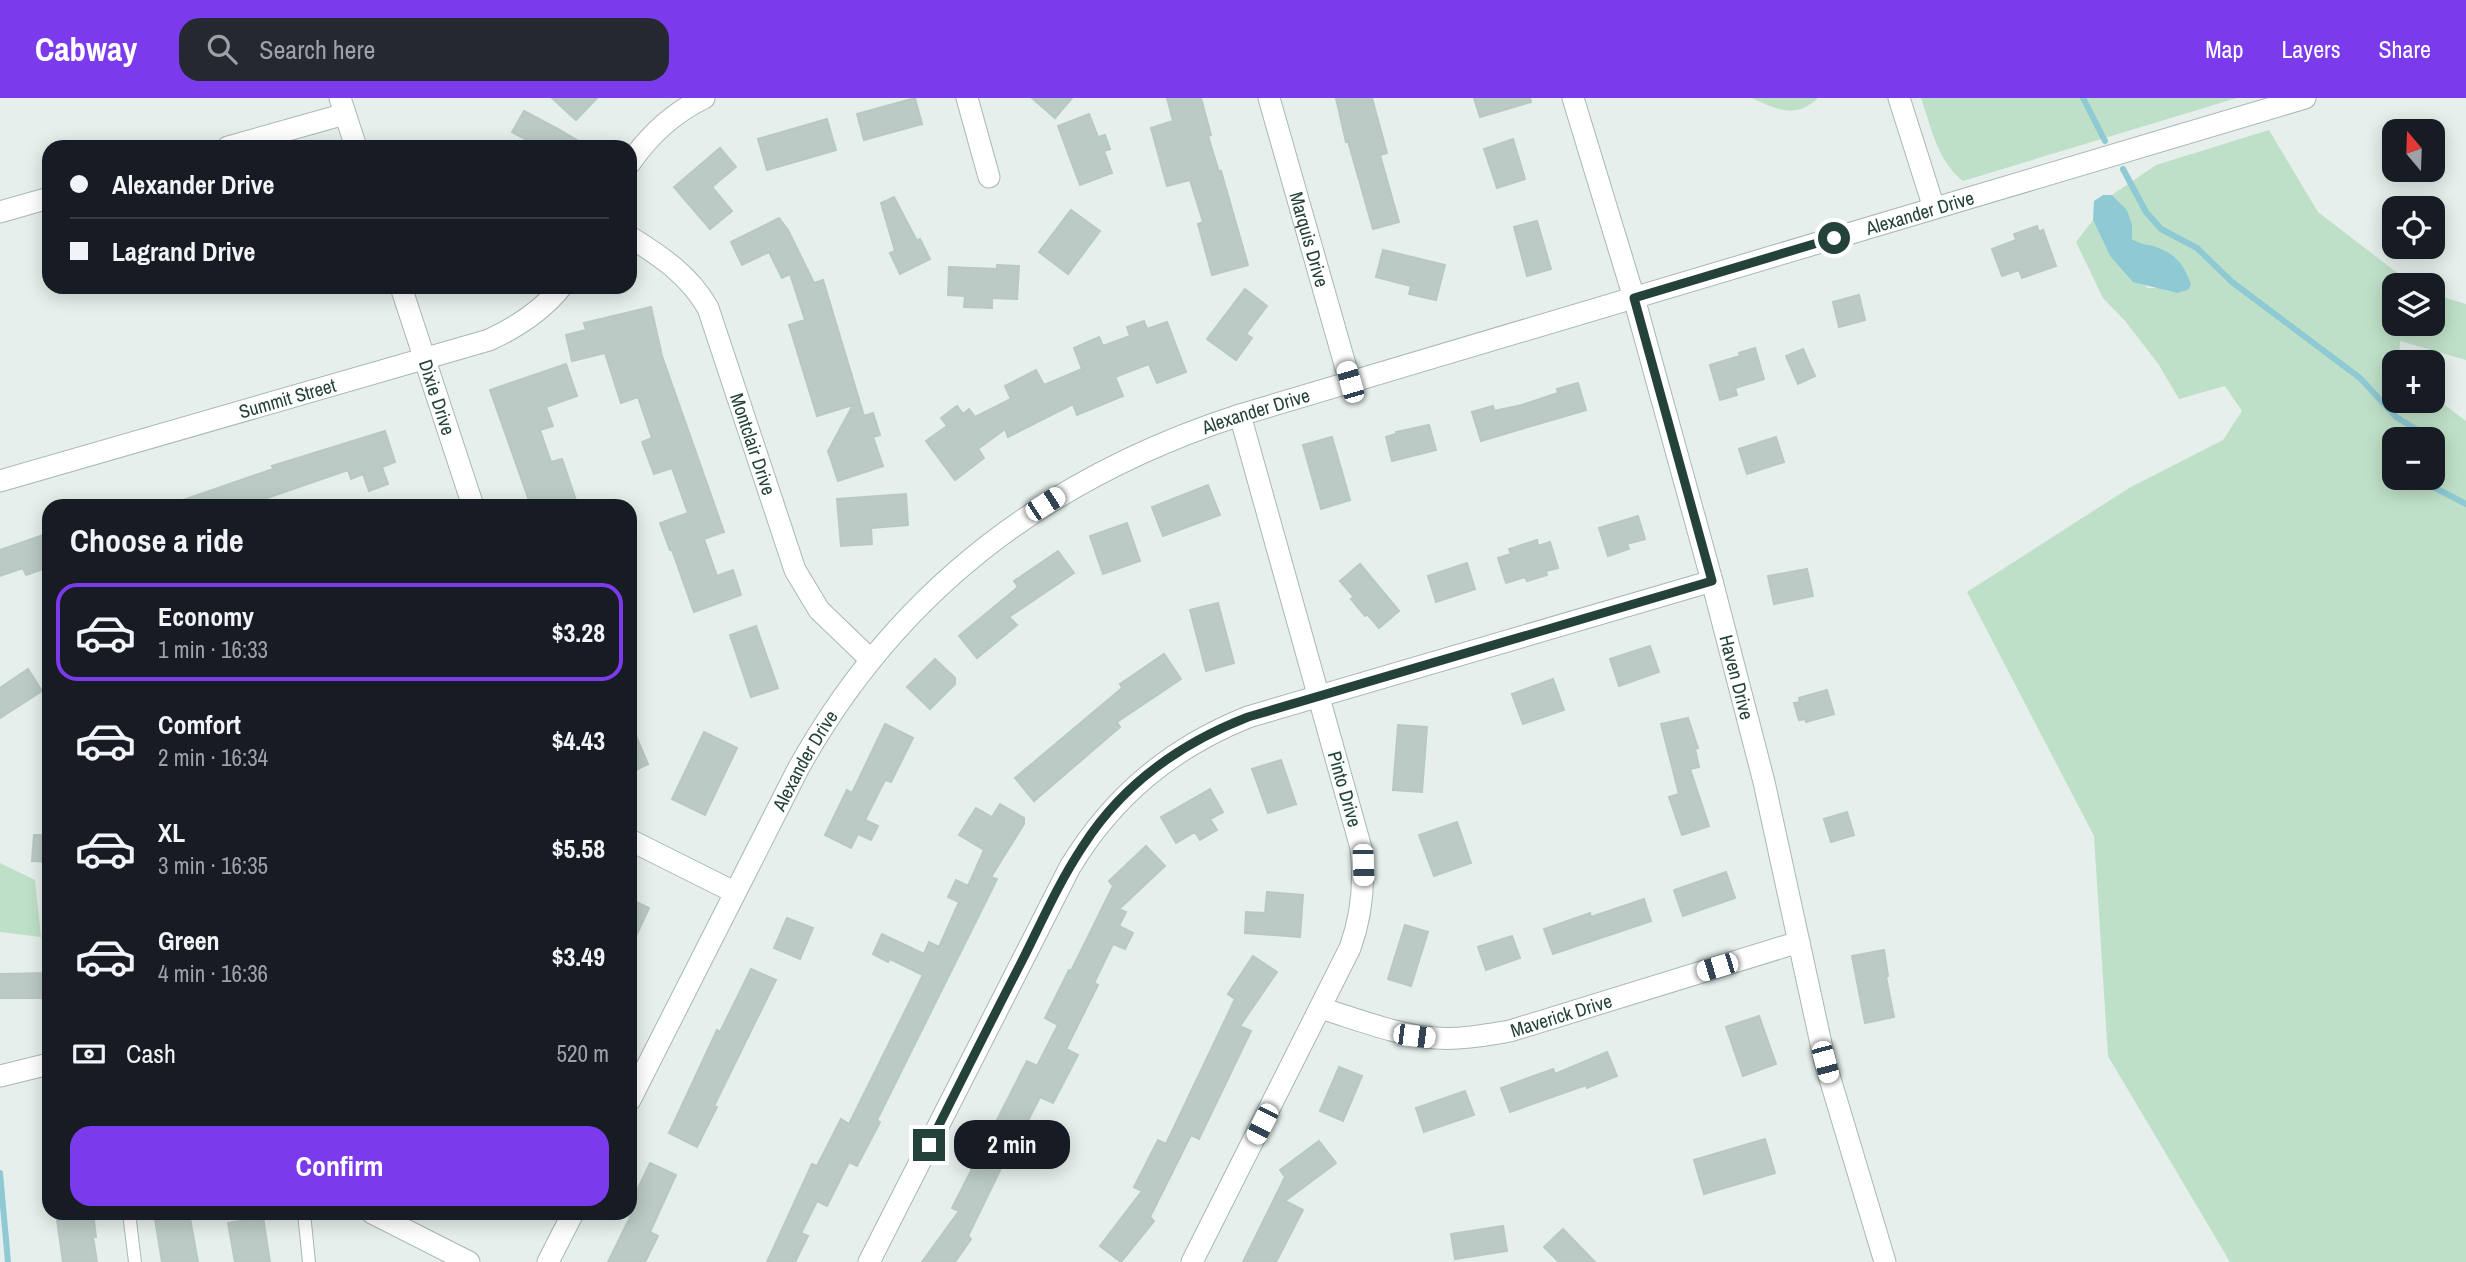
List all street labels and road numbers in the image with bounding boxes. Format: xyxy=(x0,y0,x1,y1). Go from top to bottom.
street label: Alexander Drive xyxy=(1862,184,1977,241)
street label: Marquis Drive xyxy=(1283,189,1335,290)
street label: Dixie Drive xyxy=(413,356,462,438)
street label: Summit Street xyxy=(236,372,339,424)
street label: Alexander Drive xyxy=(1197,382,1313,441)
street label: Montclair Drive xyxy=(724,390,782,498)
street label: Haven Drive xyxy=(1713,632,1760,722)
street label: Alexander Drive xyxy=(766,705,844,816)
street label: Pinto Drive xyxy=(1322,748,1368,830)
street label: Maverick Drive xyxy=(1507,987,1615,1043)

